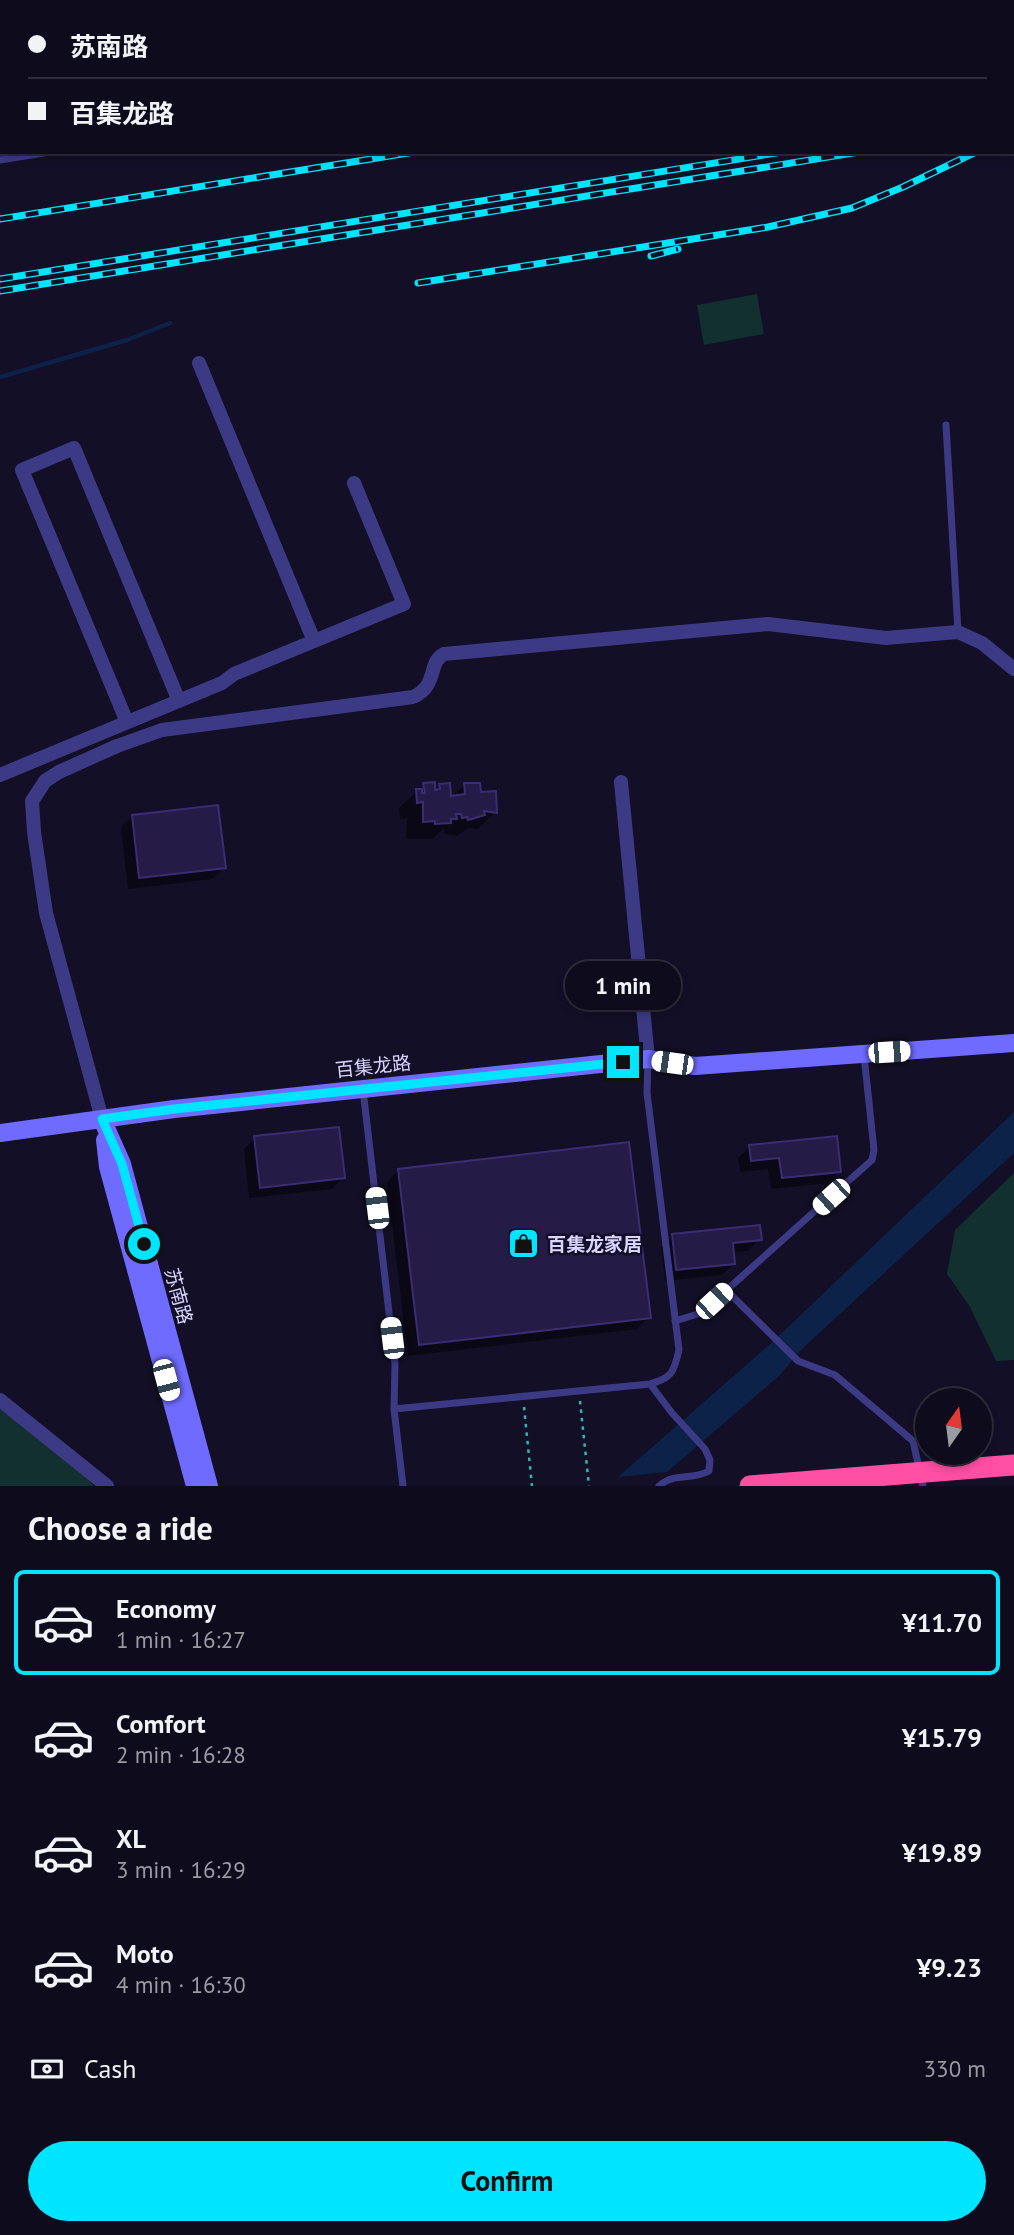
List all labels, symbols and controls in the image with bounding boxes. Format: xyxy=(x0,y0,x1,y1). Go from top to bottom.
text: 苏南路 xyxy=(70,30,148,63)
text: 百集龙路 xyxy=(70,97,174,130)
callout: 1 min xyxy=(565,960,681,1010)
text: 1 min xyxy=(595,971,651,1000)
car xyxy=(868,1040,911,1064)
route end xyxy=(607,1046,639,1078)
street label: 百集龙路 xyxy=(334,1050,412,1082)
car xyxy=(650,1050,695,1076)
car xyxy=(809,1175,854,1219)
car xyxy=(365,1186,390,1230)
shop icon: 百集龙家居 xyxy=(507,1227,541,1261)
route start xyxy=(128,1228,160,1260)
place label: 百集龙家居 xyxy=(547,1232,642,1256)
street label: 苏南路 xyxy=(160,1265,198,1327)
car xyxy=(692,1279,737,1323)
car xyxy=(380,1316,405,1360)
car xyxy=(151,1357,182,1403)
north arrow xyxy=(915,1388,992,1465)
map controls xyxy=(915,1388,992,1465)
text: Choose a ride xyxy=(28,1507,213,1549)
icon: car xyxy=(32,1591,95,1654)
text: Economy xyxy=(116,1592,216,1625)
text: ¥11.70 xyxy=(902,1606,982,1639)
text: 1 min · 16:27 xyxy=(116,1625,246,1654)
icon: car xyxy=(32,1706,95,1769)
text: Comfort xyxy=(116,1707,206,1740)
text: ¥15.79 xyxy=(902,1721,982,1754)
text: 2 min · 16:28 xyxy=(116,1740,246,1769)
icon: car xyxy=(32,1821,95,1884)
text: XL xyxy=(116,1822,146,1855)
text: ¥19.89 xyxy=(902,1836,982,1869)
text: 3 min · 16:29 xyxy=(116,1855,246,1884)
icon: car xyxy=(32,1936,95,1999)
text: Moto xyxy=(116,1937,174,1970)
text: ¥9.23 xyxy=(917,1951,982,1984)
text: 4 min · 16:30 xyxy=(116,1970,246,1999)
icon: cash xyxy=(28,2050,66,2088)
text: Cash xyxy=(84,2052,136,2085)
text: 330 m xyxy=(924,2054,986,2083)
button: Confirm xyxy=(28,2141,986,2221)

